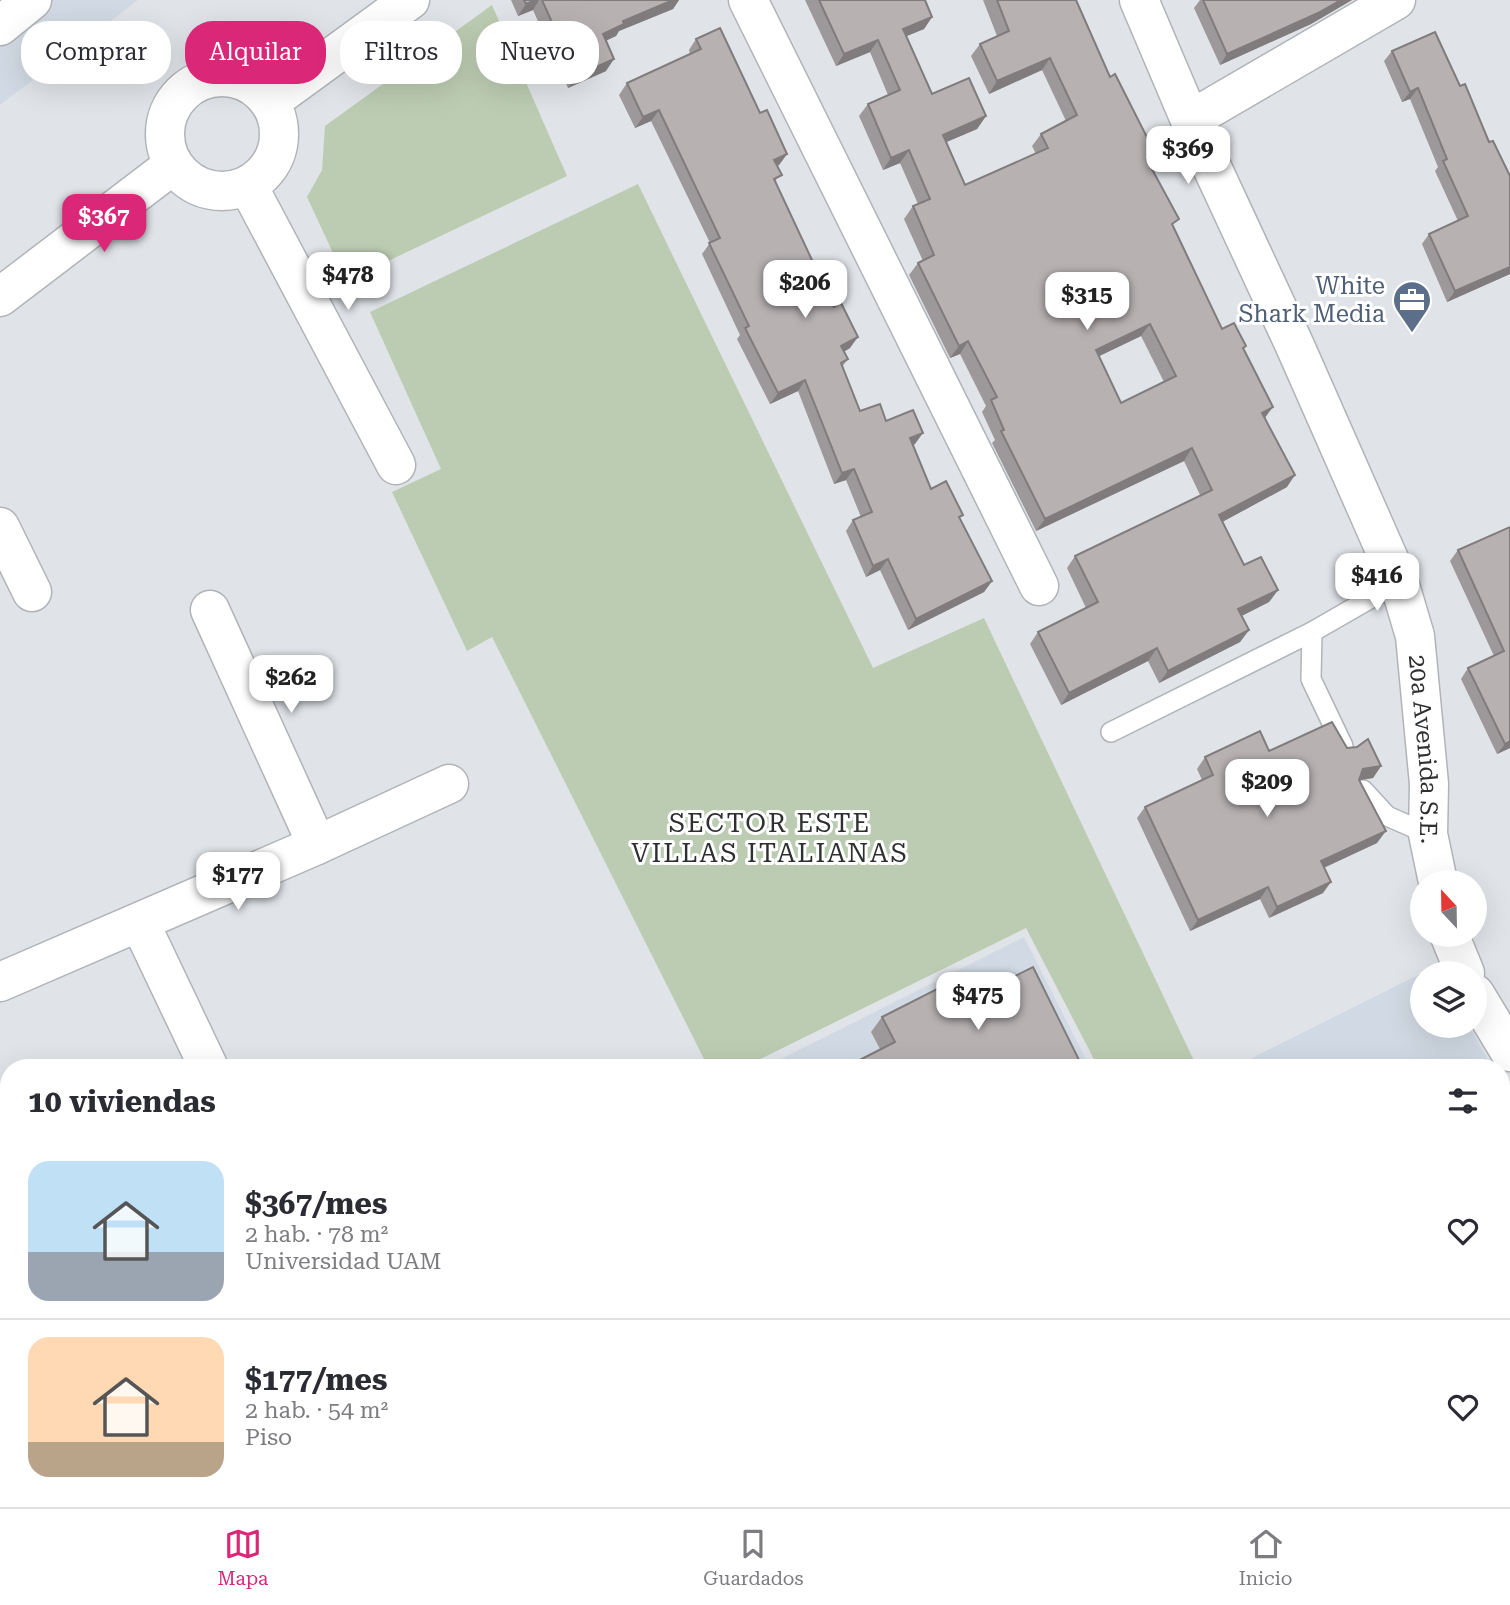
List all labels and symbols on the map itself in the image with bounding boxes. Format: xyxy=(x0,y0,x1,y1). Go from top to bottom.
pin: $369 xyxy=(1147,127,1229,186)
pin: $367 xyxy=(63,194,145,254)
pin: $478 xyxy=(307,252,389,312)
pin: $206 xyxy=(764,260,846,320)
pin: $315 xyxy=(1046,272,1128,332)
place label: White Shark Media xyxy=(1238,272,1385,328)
office icon: White Shark Media xyxy=(1391,279,1433,334)
pin: $416 xyxy=(1336,554,1418,613)
street label: 20a Avenida S.E. xyxy=(1403,654,1443,845)
pin: $262 xyxy=(250,656,332,715)
pin: $209 xyxy=(1226,760,1308,819)
district label: SECTOR ESTE VILLAS ITALIANAS xyxy=(631,808,909,868)
pin: $177 xyxy=(197,852,279,912)
north arrow xyxy=(1410,870,1488,947)
pin: $475 xyxy=(937,972,1019,1032)

